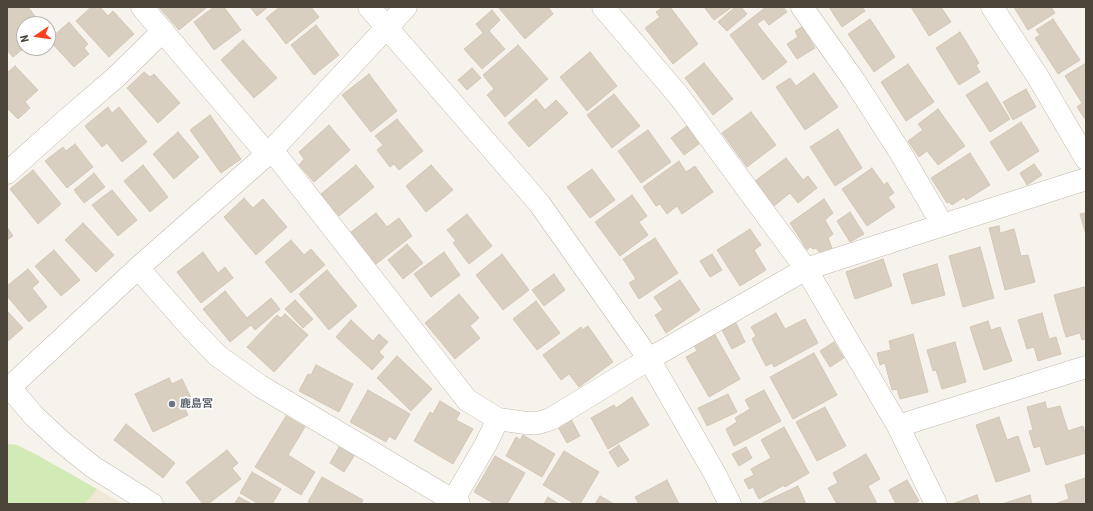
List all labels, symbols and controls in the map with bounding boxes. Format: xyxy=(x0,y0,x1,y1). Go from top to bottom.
north arrow xyxy=(16,16,56,56)
text: N xyxy=(18,34,32,43)
place label: 鹿島宮 xyxy=(180,397,213,411)
marker: 鹿島宮 xyxy=(167,399,177,409)

